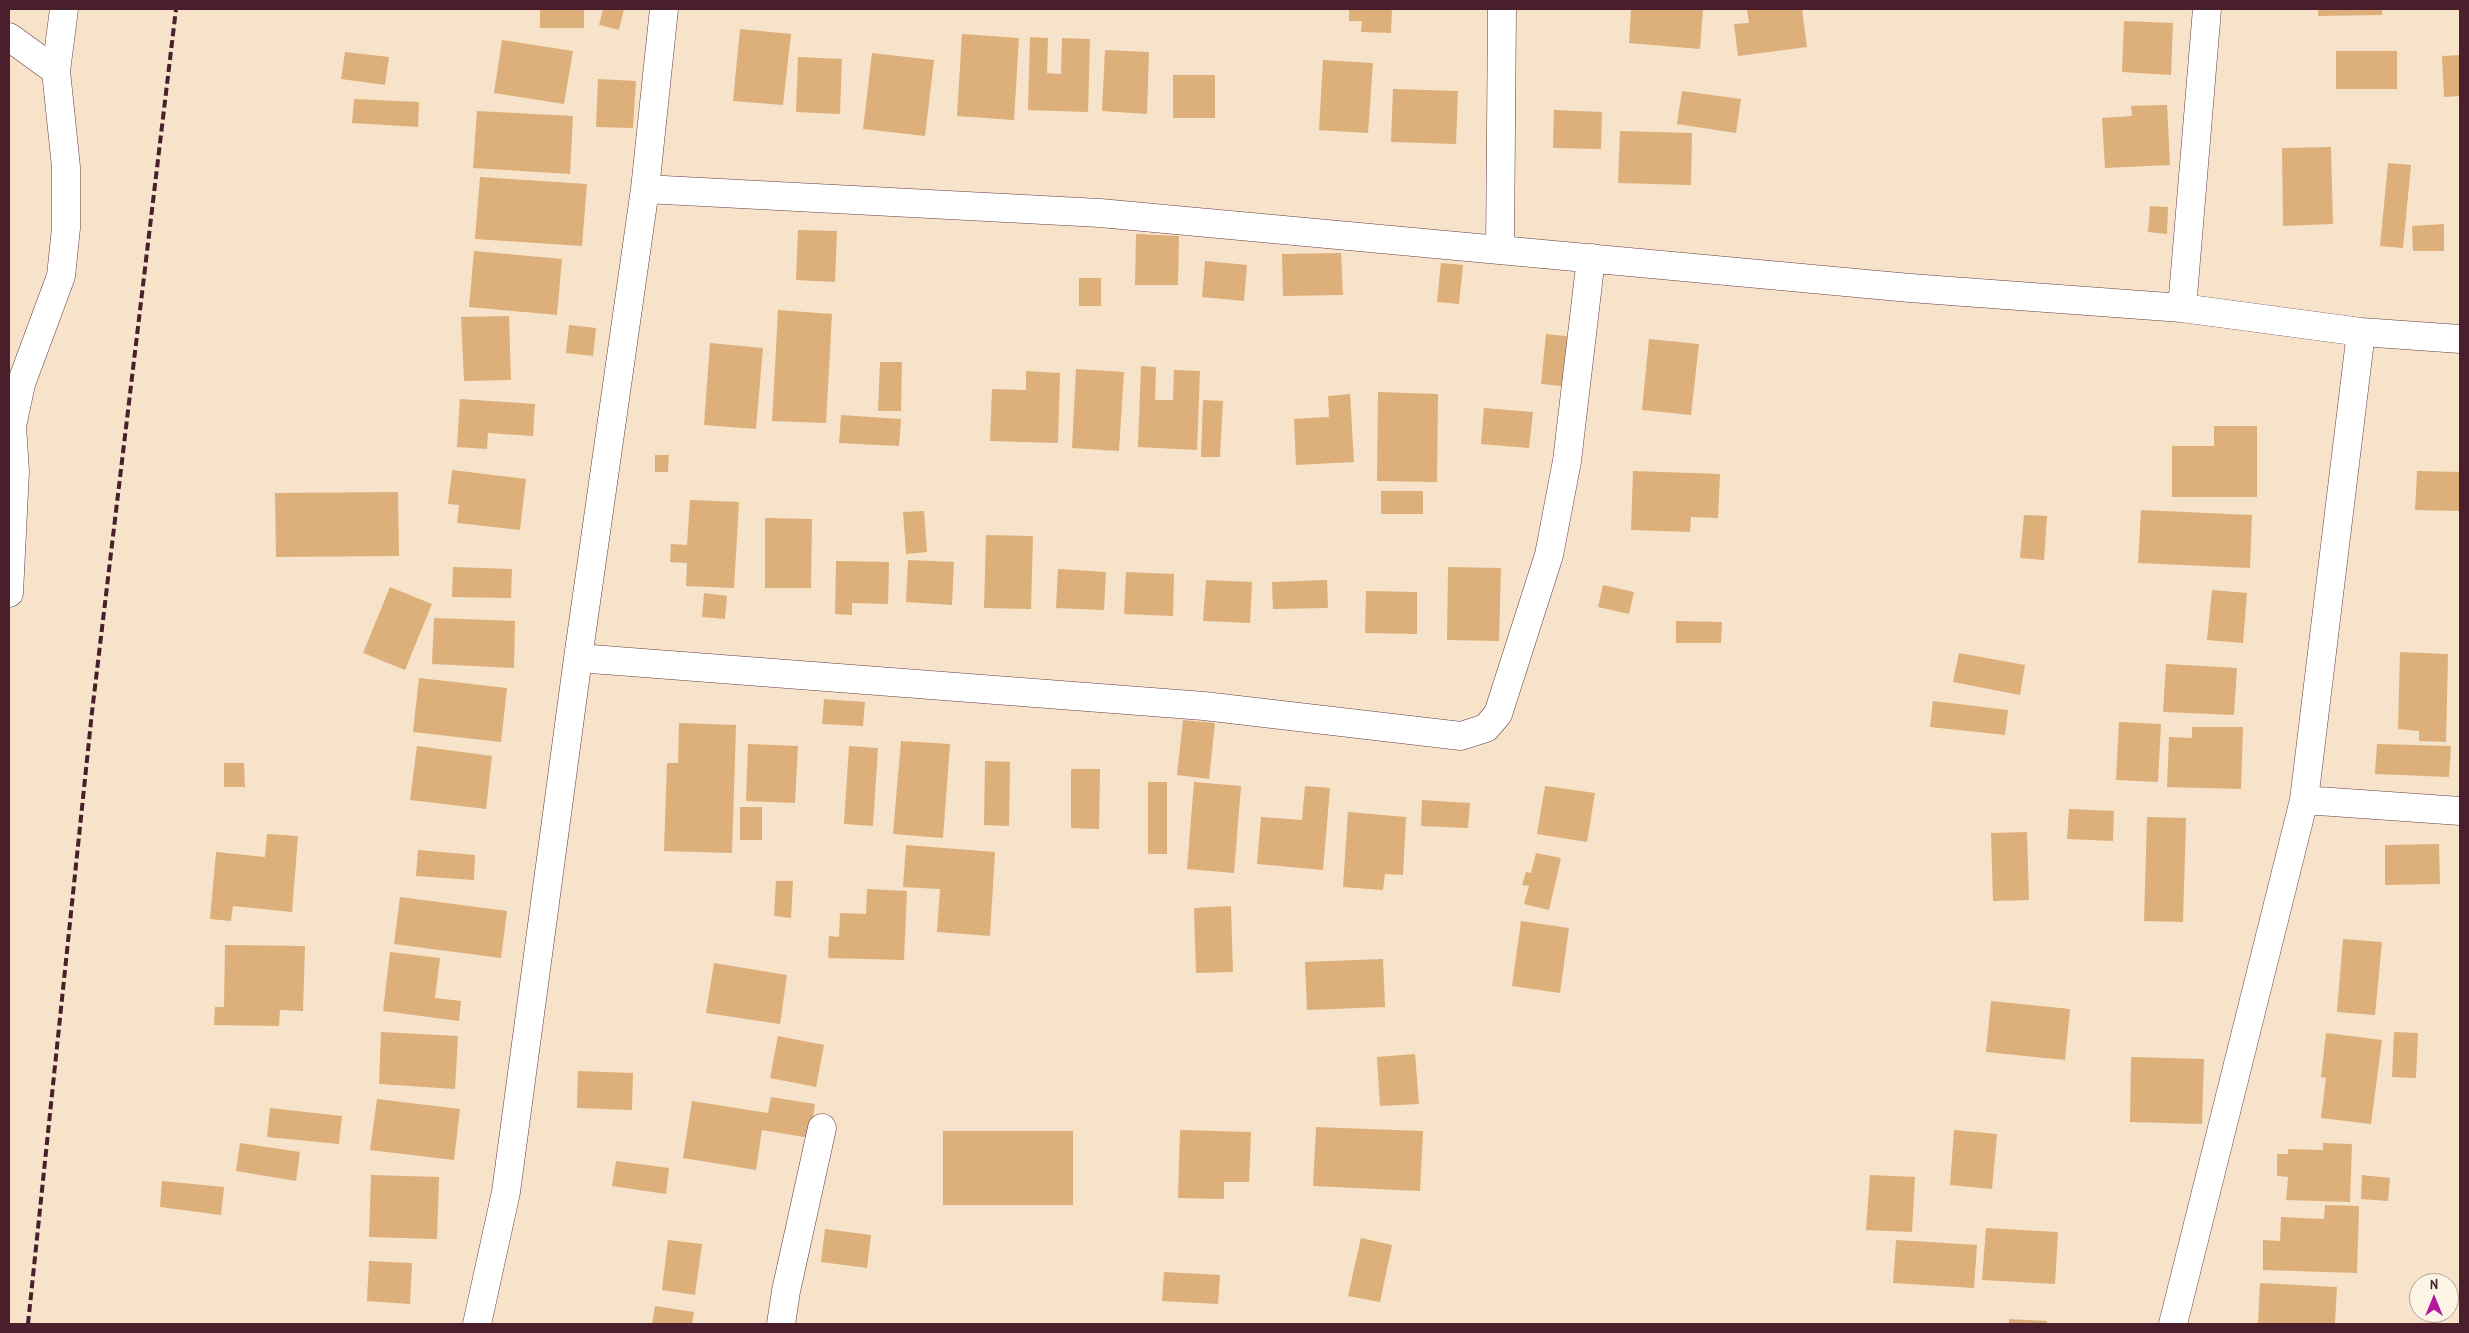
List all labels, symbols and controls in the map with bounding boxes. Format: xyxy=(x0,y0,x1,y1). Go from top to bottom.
north arrow xyxy=(2409,1273,2459,1323)
text: N xyxy=(2430,1274,2438,1293)

